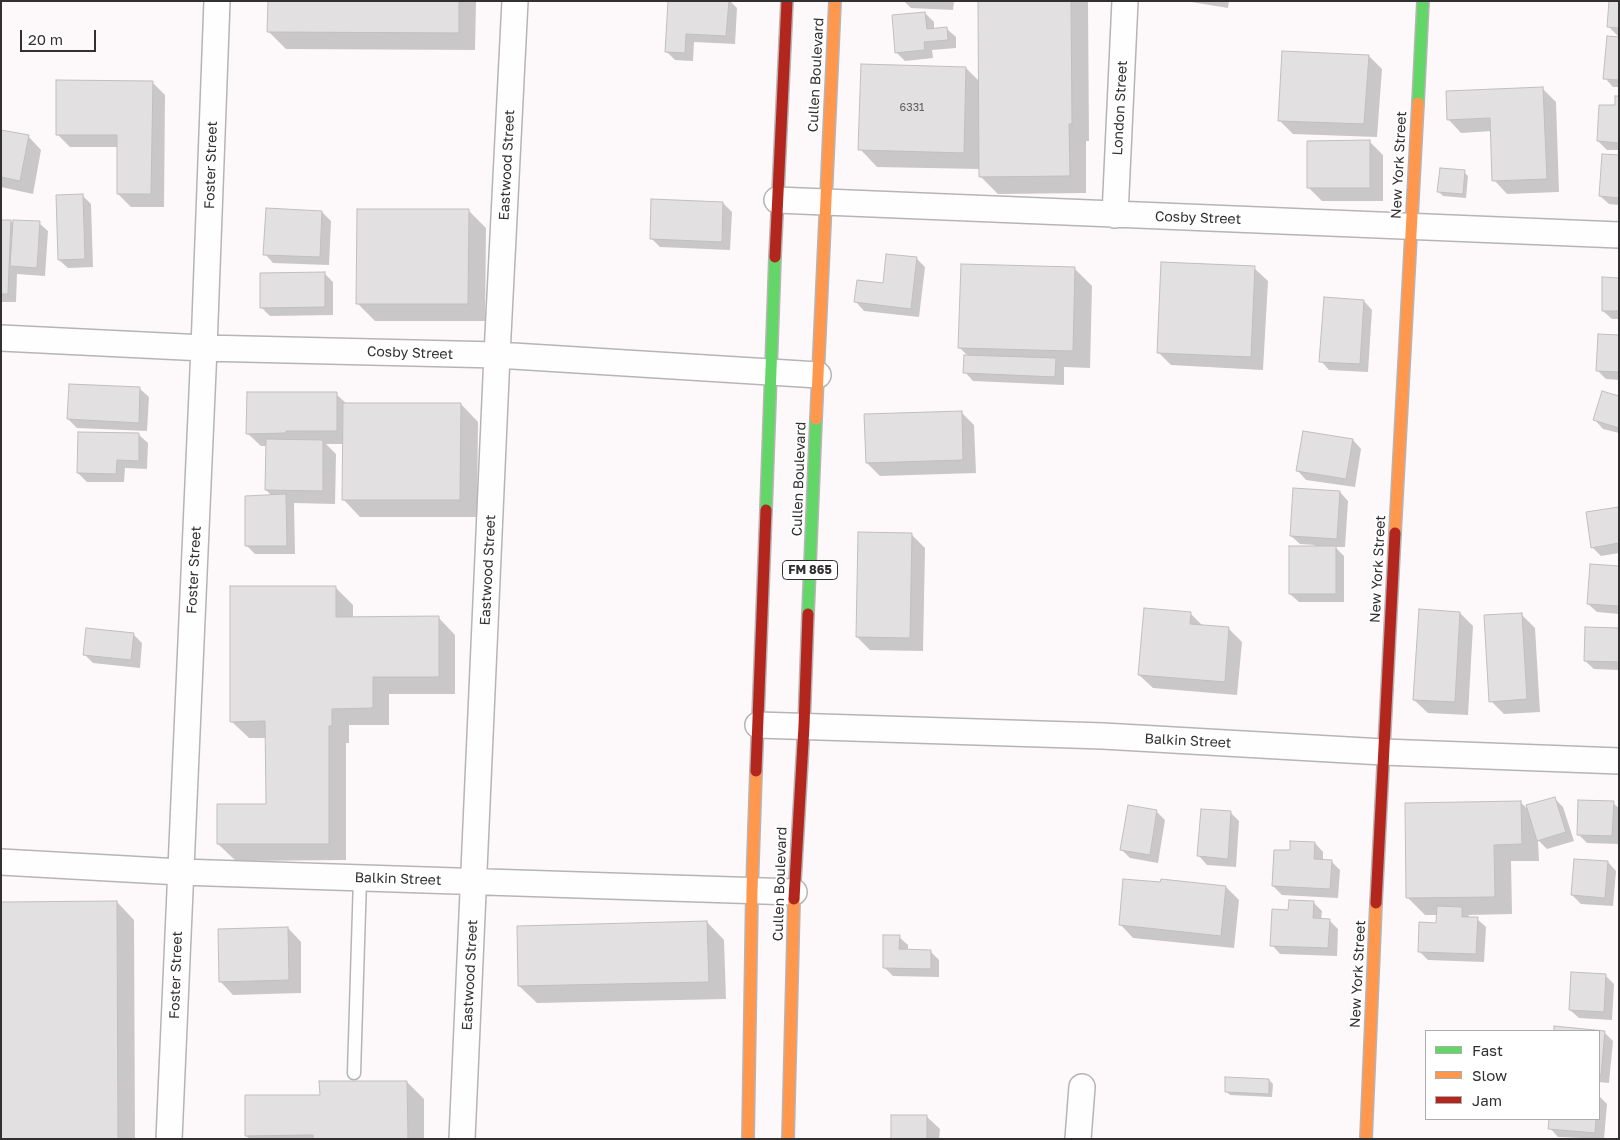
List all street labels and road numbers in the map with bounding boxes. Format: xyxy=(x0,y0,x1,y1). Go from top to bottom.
street label: Cullen Boulevard xyxy=(805,17,827,133)
street label: London Street xyxy=(1109,60,1131,156)
street label: Eastwood Street xyxy=(496,109,518,221)
street label: New York Street xyxy=(1388,111,1410,219)
street label: Foster Street xyxy=(201,121,221,209)
street label: Cosby Street xyxy=(1155,208,1241,228)
street label: Cosby Street xyxy=(367,343,453,363)
street label: Cullen Boulevard xyxy=(789,421,809,537)
street label: Eastwood Street xyxy=(477,514,499,626)
street label: New York Street xyxy=(1367,515,1389,623)
street label: Foster Street xyxy=(183,526,205,614)
road number: FM 865 xyxy=(782,560,838,580)
street label: Balkin Street xyxy=(1144,730,1232,752)
street label: Cullen Boulevard xyxy=(770,826,790,942)
street label: Balkin Street xyxy=(354,869,442,889)
street label: Eastwood Street xyxy=(459,919,481,1031)
street label: New York Street xyxy=(1347,920,1369,1028)
street label: Foster Street xyxy=(166,931,186,1019)

